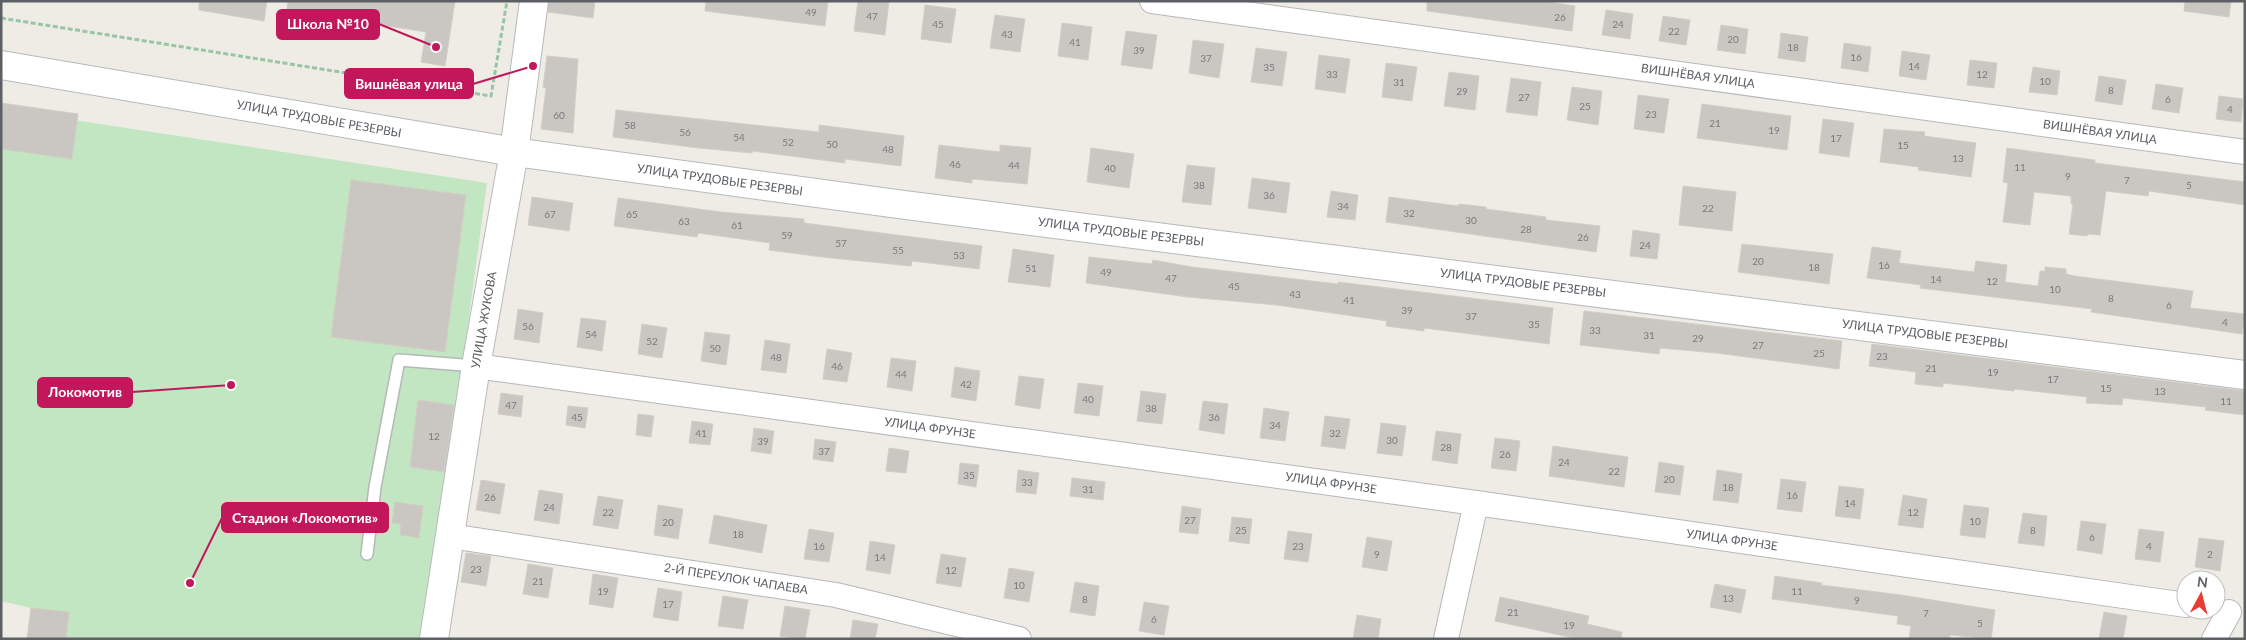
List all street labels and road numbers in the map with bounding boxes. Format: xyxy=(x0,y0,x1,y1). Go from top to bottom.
street label: ВИШНЁВАЯ УЛИЦА xyxy=(1640,60,1757,91)
street label: УЛИЦА ТРУДОВЫЕ РЕЗЕРВЫ xyxy=(235,97,403,140)
street label: ВИШНЁВАЯ УЛИЦА xyxy=(2042,116,2159,147)
street label: УЛИЦА ТРУДОВЫЕ РЕЗЕРВЫ xyxy=(636,160,804,199)
street label: УЛИЦА ТРУДОВЫЕ РЕЗЕРВЫ xyxy=(1037,214,1205,249)
street label: УЛИЦА ТРУДОВЫЕ РЕЗЕРВЫ xyxy=(1439,265,1607,300)
street label: УЛИЦА ЖУКОВА xyxy=(468,269,500,370)
street label: УЛИЦА ТРУДОВЫЕ РЕЗЕРВЫ xyxy=(1841,316,2009,351)
street label: УЛИЦА ФРУНЗЕ xyxy=(883,414,977,441)
street label: УЛИЦА ФРУНЗЕ xyxy=(1284,469,1378,496)
street label: УЛИЦА ФРУНЗЕ xyxy=(1685,526,1779,553)
street label: 2-Й ПЕРЕУЛОК ЧАПАЕВА xyxy=(663,560,810,597)

